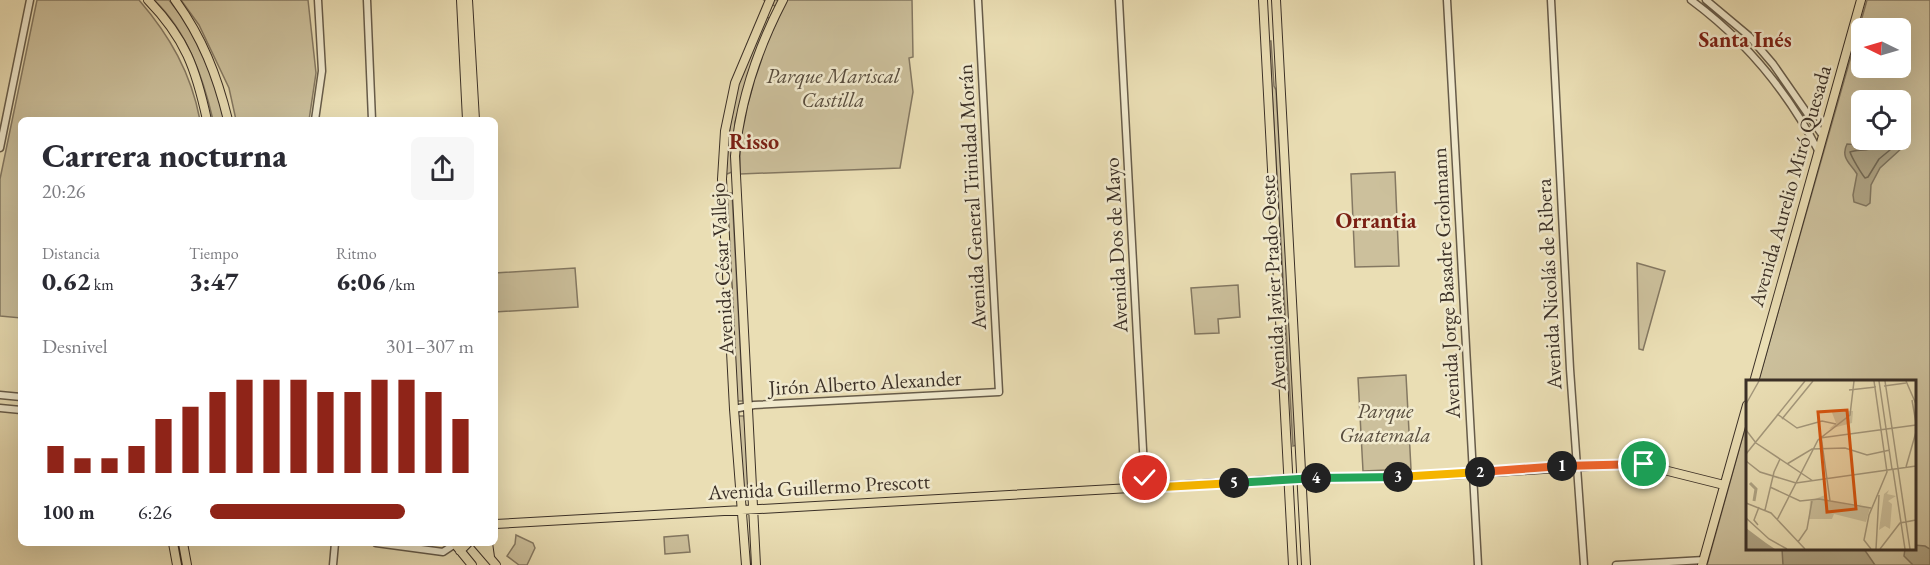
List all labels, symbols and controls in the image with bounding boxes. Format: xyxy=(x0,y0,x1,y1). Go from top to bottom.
north arrow xyxy=(1851,18,1911,78)
map controls xyxy=(1851,18,1911,150)
district label: Santa Inés xyxy=(1698,25,1792,54)
street label: Avenida Aurelio Miró Quesada xyxy=(1742,61,1838,311)
park label: Parque Mariscal Castilla xyxy=(766,62,901,113)
street label: Avenida General Trinidad Morán xyxy=(951,63,992,332)
button: locate xyxy=(1851,90,1911,150)
district label: Risso xyxy=(729,127,779,156)
text: Carrera nocturna xyxy=(42,134,287,177)
button: share xyxy=(411,137,474,200)
street label: Avenida Jorge Basadre Grohmann xyxy=(1425,147,1466,420)
street label: Avenida Dos de Mayo xyxy=(1097,157,1134,334)
street label: Avenida Javier Prado Oeste xyxy=(1253,174,1292,393)
street label: Avenida Nicolás de Ribera xyxy=(1529,177,1568,391)
text: 20:26 xyxy=(42,178,85,204)
street label: Avenida César Vallejo xyxy=(704,182,740,357)
district label: Orrantia xyxy=(1335,206,1417,235)
text: Distancia xyxy=(42,243,100,264)
text: Tiempo xyxy=(189,243,239,264)
text: Ritmo xyxy=(336,243,377,264)
text: 0.62 xyxy=(42,264,91,298)
text: 3:47 xyxy=(189,264,239,298)
text: 6:06 xyxy=(336,264,386,298)
text: km xyxy=(91,274,114,295)
text: /km xyxy=(386,274,415,295)
text: Desnivel xyxy=(42,333,108,359)
text: 301–307 m xyxy=(386,333,474,359)
street label: Jirón Alberto Alexander xyxy=(766,364,962,401)
inset map xyxy=(1746,380,1915,550)
park label: Parque Guatemala xyxy=(1339,397,1431,448)
pin xyxy=(1618,438,1669,489)
icon: arrive xyxy=(1627,447,1660,480)
pin: 1 xyxy=(1547,451,1577,481)
pin xyxy=(1119,452,1170,503)
text: 1 xyxy=(1558,455,1566,476)
pin: 2 xyxy=(1465,457,1495,487)
icon: check xyxy=(1128,461,1161,494)
text: 2 xyxy=(1476,461,1484,482)
pin: 3 xyxy=(1383,462,1413,492)
pin: 4 xyxy=(1301,463,1331,493)
text: 3 xyxy=(1394,466,1402,487)
street label: Avenida Guillermo Prescott xyxy=(706,467,931,506)
text: 4 xyxy=(1312,467,1320,488)
pin: 5 xyxy=(1219,468,1249,498)
text: 5 xyxy=(1230,472,1238,493)
text: 100 m xyxy=(42,499,95,525)
text: 6:26 xyxy=(138,499,172,525)

